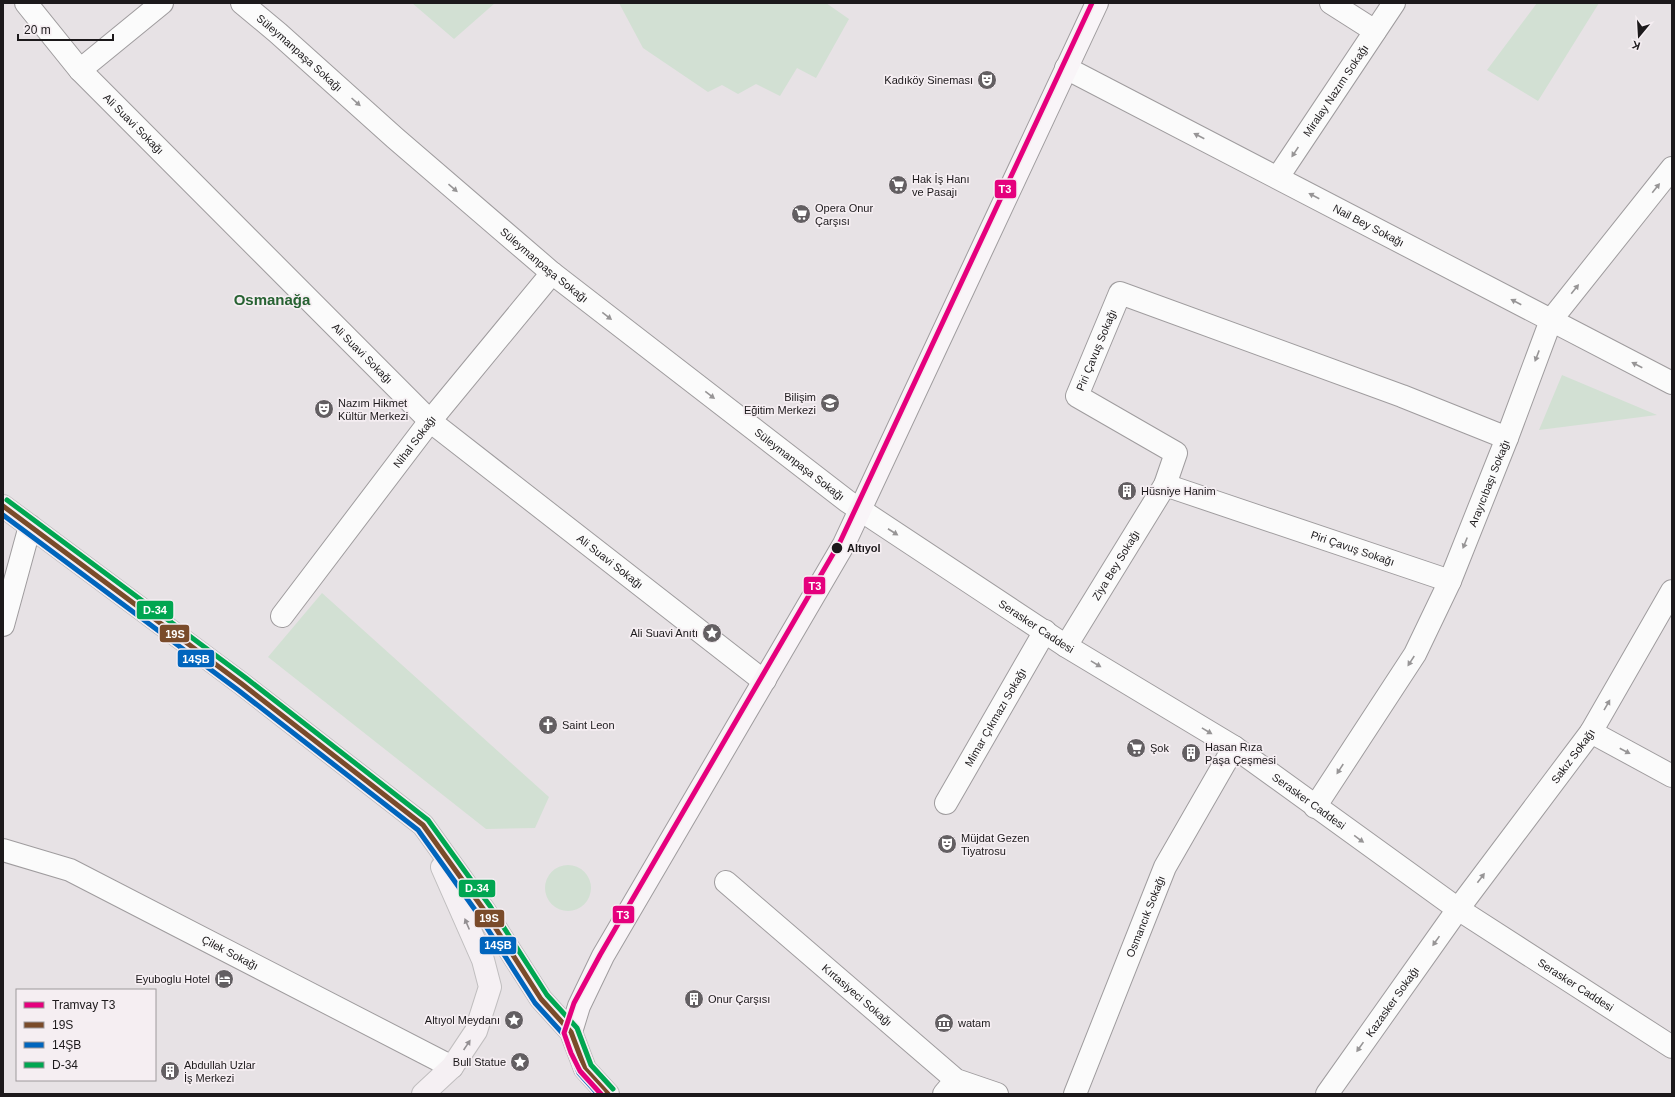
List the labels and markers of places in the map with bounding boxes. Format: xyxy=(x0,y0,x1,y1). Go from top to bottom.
theatre icon: Kadıköy Sineması xyxy=(976,69,998,91)
place label: Kadıköy Sineması xyxy=(884,74,973,86)
place label: Hak İş Hanı ve Pasajı xyxy=(912,173,969,198)
supermarket icon: Hak İş Hanı ve Pasajı xyxy=(887,174,909,196)
place label: Opera Onur Çarşısı xyxy=(815,202,873,227)
supermarket icon: Opera Onur Çarşısı xyxy=(790,203,812,225)
place label: Bilişim Eğitim Merkezi xyxy=(744,391,816,416)
school or university icon: Bilişim Eğitim Merkezi xyxy=(819,392,841,414)
place label: Nazım Hikmet Kültür Merkezi xyxy=(338,397,408,422)
theatre icon: Nazım Hikmet Kültür Merkezi xyxy=(313,398,335,420)
building icon: Hüsniye Hanim xyxy=(1116,480,1138,502)
place label: Hüsniye Hanim xyxy=(1141,485,1216,497)
marker: Altıyol xyxy=(830,541,844,555)
place label: Altıyol xyxy=(847,542,881,554)
place icon: Ali Suavi Anıtı xyxy=(701,622,723,644)
place label: Ali Suavi Anıtı xyxy=(630,627,698,639)
church icon: Saint Leon xyxy=(537,714,559,736)
place label: Saint Leon xyxy=(562,719,615,731)
supermarket icon: Şok xyxy=(1125,737,1147,759)
place label: Hasan Rıza Paşa Çeşmesi xyxy=(1205,741,1276,766)
place label: Şok xyxy=(1150,742,1169,754)
building icon: Hasan Rıza Paşa Çeşmesi xyxy=(1180,742,1202,764)
place label: Müjdat Gezen Tiyatrosu xyxy=(961,832,1029,857)
theatre icon: Müjdat Gezen Tiyatrosu xyxy=(936,833,958,855)
hotel icon: Eyuboglu Hotel xyxy=(213,968,235,990)
place label: Eyuboglu Hotel xyxy=(135,973,210,985)
building icon: Onur Çarşısı xyxy=(683,988,705,1010)
place label: Onur Çarşısı xyxy=(708,993,770,1005)
place icon: Altıyol Meydanı xyxy=(503,1009,525,1031)
museum icon: watam xyxy=(933,1012,955,1034)
place label: Altıyol Meydanı xyxy=(425,1014,500,1026)
place label: watam xyxy=(957,1017,990,1029)
place icon: Bull Statue xyxy=(509,1051,531,1073)
place label: Bull Statue xyxy=(453,1056,506,1068)
place label: Abdullah Uzlar İş Merkezi xyxy=(184,1059,256,1084)
building icon: Abdullah Uzlar İş Merkezi xyxy=(159,1060,181,1082)

